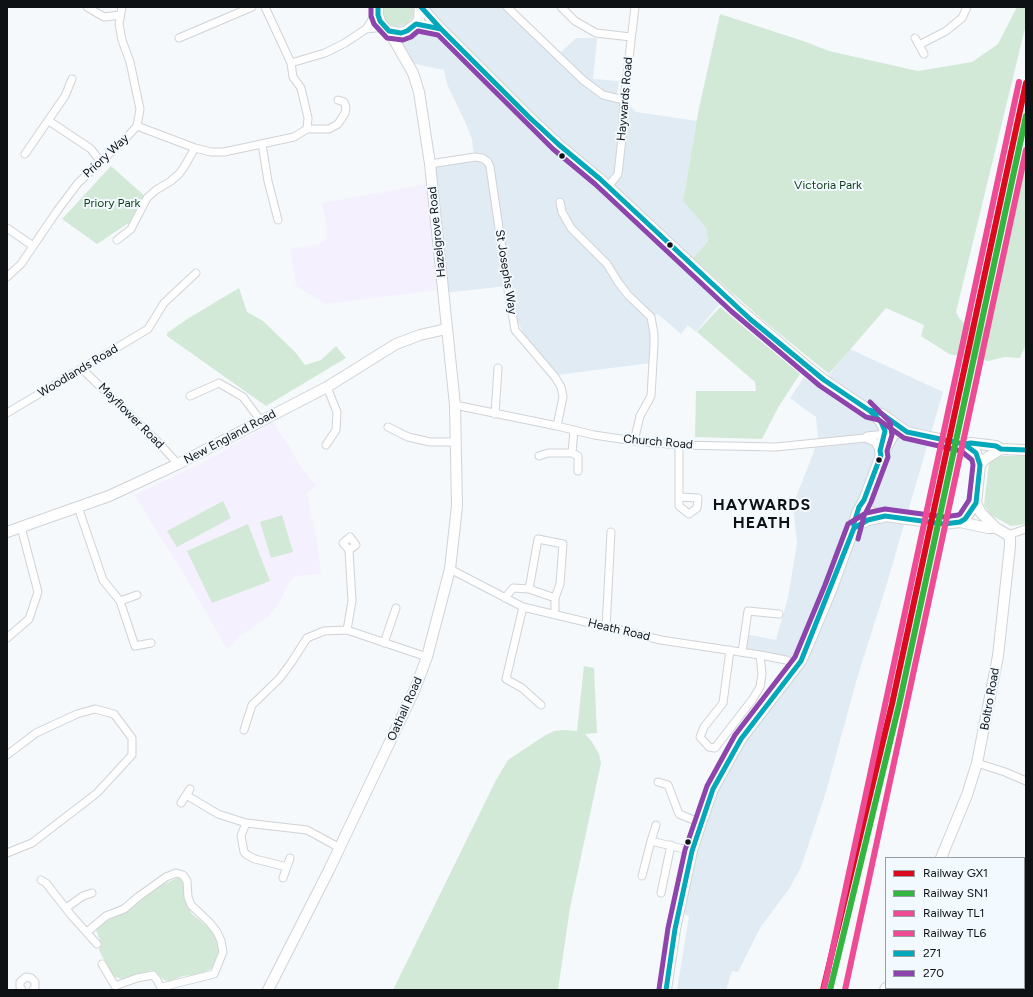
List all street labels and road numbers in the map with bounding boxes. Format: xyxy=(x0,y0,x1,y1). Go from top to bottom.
street label: Haywards Road xyxy=(614,57,636,141)
street label: Priory Way xyxy=(80,131,132,181)
street label: Hazelgrove Road xyxy=(425,186,449,278)
street label: St Josephs Way xyxy=(492,228,520,316)
street label: Woodlands Road xyxy=(35,341,121,401)
street label: Mayflower Road xyxy=(95,380,167,452)
street label: New England Road xyxy=(182,407,278,467)
street label: Church Road xyxy=(623,432,693,452)
street label: Heath Road xyxy=(586,616,652,644)
street label: Boltro Road xyxy=(977,667,1003,731)
street label: Oathall Road xyxy=(384,675,426,743)

